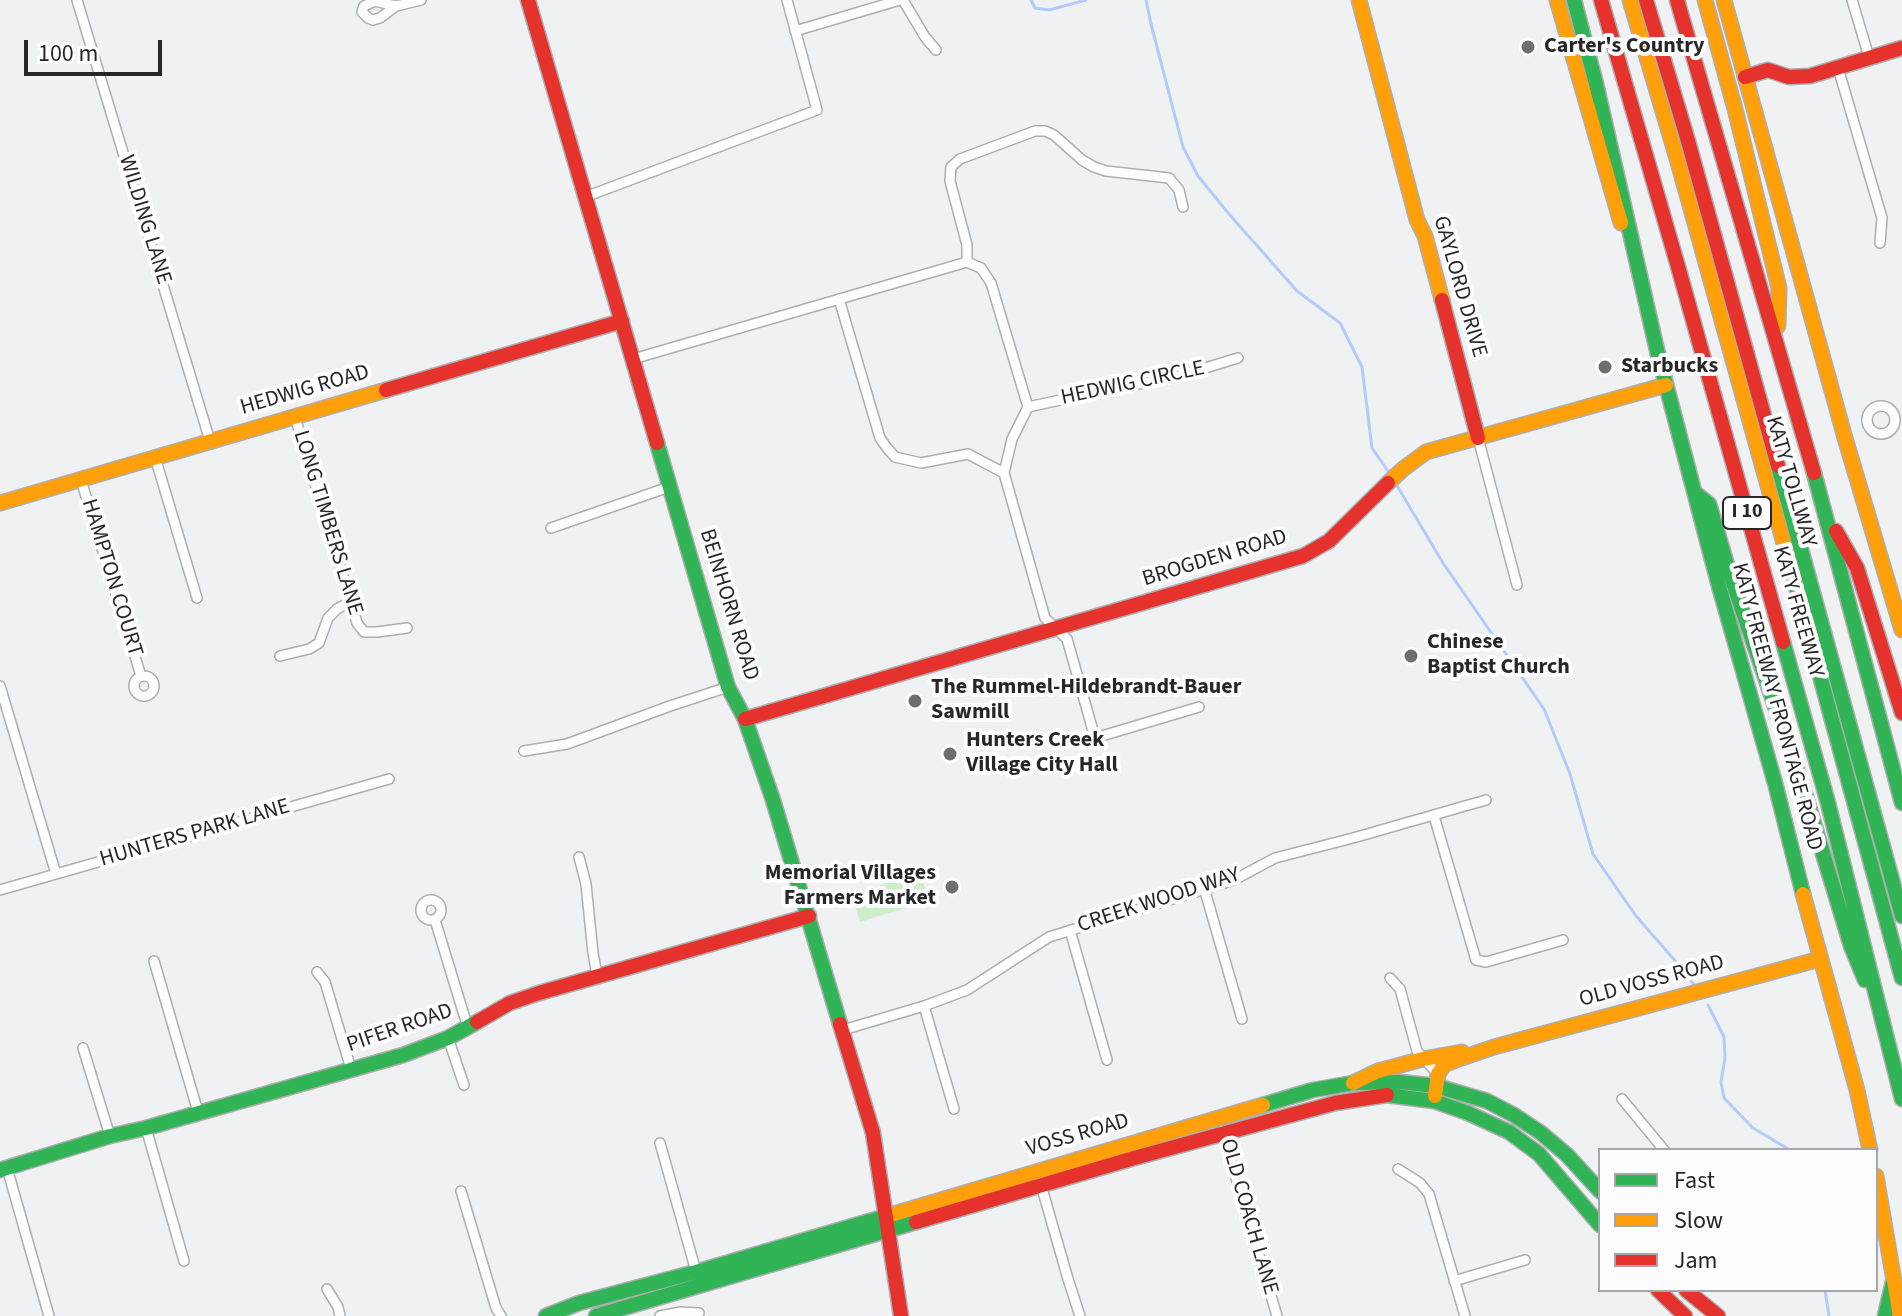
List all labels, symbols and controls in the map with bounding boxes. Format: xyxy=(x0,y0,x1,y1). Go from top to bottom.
scale bar xyxy=(28,24,166,74)
place label: Carter's Country xyxy=(1544,34,1705,60)
text: 100 m xyxy=(38,36,98,71)
marker: Carter's Country xyxy=(1519,38,1537,56)
street label: WILDING LANE xyxy=(112,152,176,288)
street label: GAYLORD DRIVE xyxy=(1426,213,1492,361)
place label: Starbucks xyxy=(1621,354,1718,380)
street label: HEDWIG CIRCLE xyxy=(1059,356,1207,412)
marker: Starbucks xyxy=(1596,358,1614,376)
street label: HEDWIG ROAD xyxy=(238,360,372,422)
street label: KATY TOLLWAY xyxy=(1759,413,1821,551)
street label: LONG TIMBERS LANE xyxy=(286,427,368,619)
street label: HAMPTON COURT xyxy=(74,496,148,660)
road number: I 10 xyxy=(1723,497,1771,529)
street label: BROGDEN ROAD xyxy=(1140,524,1290,594)
street label: BEINHORN ROAD xyxy=(692,526,764,684)
street label: KATY FREEWAY xyxy=(1766,543,1828,681)
street label: KATY FREEWAY FRONTAGE ROAD xyxy=(1725,560,1827,854)
place label: Chinese Baptist Church xyxy=(1427,630,1570,682)
marker: Chinese Baptist Church xyxy=(1402,647,1420,665)
place label: The Rummel-Hildebrandt-Bauer Sawmill xyxy=(931,675,1241,726)
marker: The Rummel-Hildebrandt-Bauer Sawmill xyxy=(906,692,924,710)
place label: Hunters Creek Village City Hall xyxy=(966,728,1118,780)
marker: Hunters Creek Village City Hall xyxy=(941,745,959,763)
street label: HUNTERS PARK LANE xyxy=(97,794,293,874)
place label: Memorial Villages Farmers Market xyxy=(765,861,936,912)
street label: CREEK WOOD WAY xyxy=(1075,862,1243,940)
marker: Memorial Villages Farmers Market xyxy=(943,878,961,896)
street label: OLD VOSS ROAD xyxy=(1577,950,1727,1014)
street label: PIFER ROAD xyxy=(344,999,456,1059)
street label: VOSS ROAD xyxy=(1024,1109,1132,1163)
street label: OLD COACH LANE xyxy=(1213,1136,1283,1298)
legend xyxy=(1598,1148,1878,1292)
text: Fast xyxy=(1674,1163,1715,1198)
text: Slow xyxy=(1674,1203,1723,1238)
text: Jam xyxy=(1674,1243,1718,1278)

